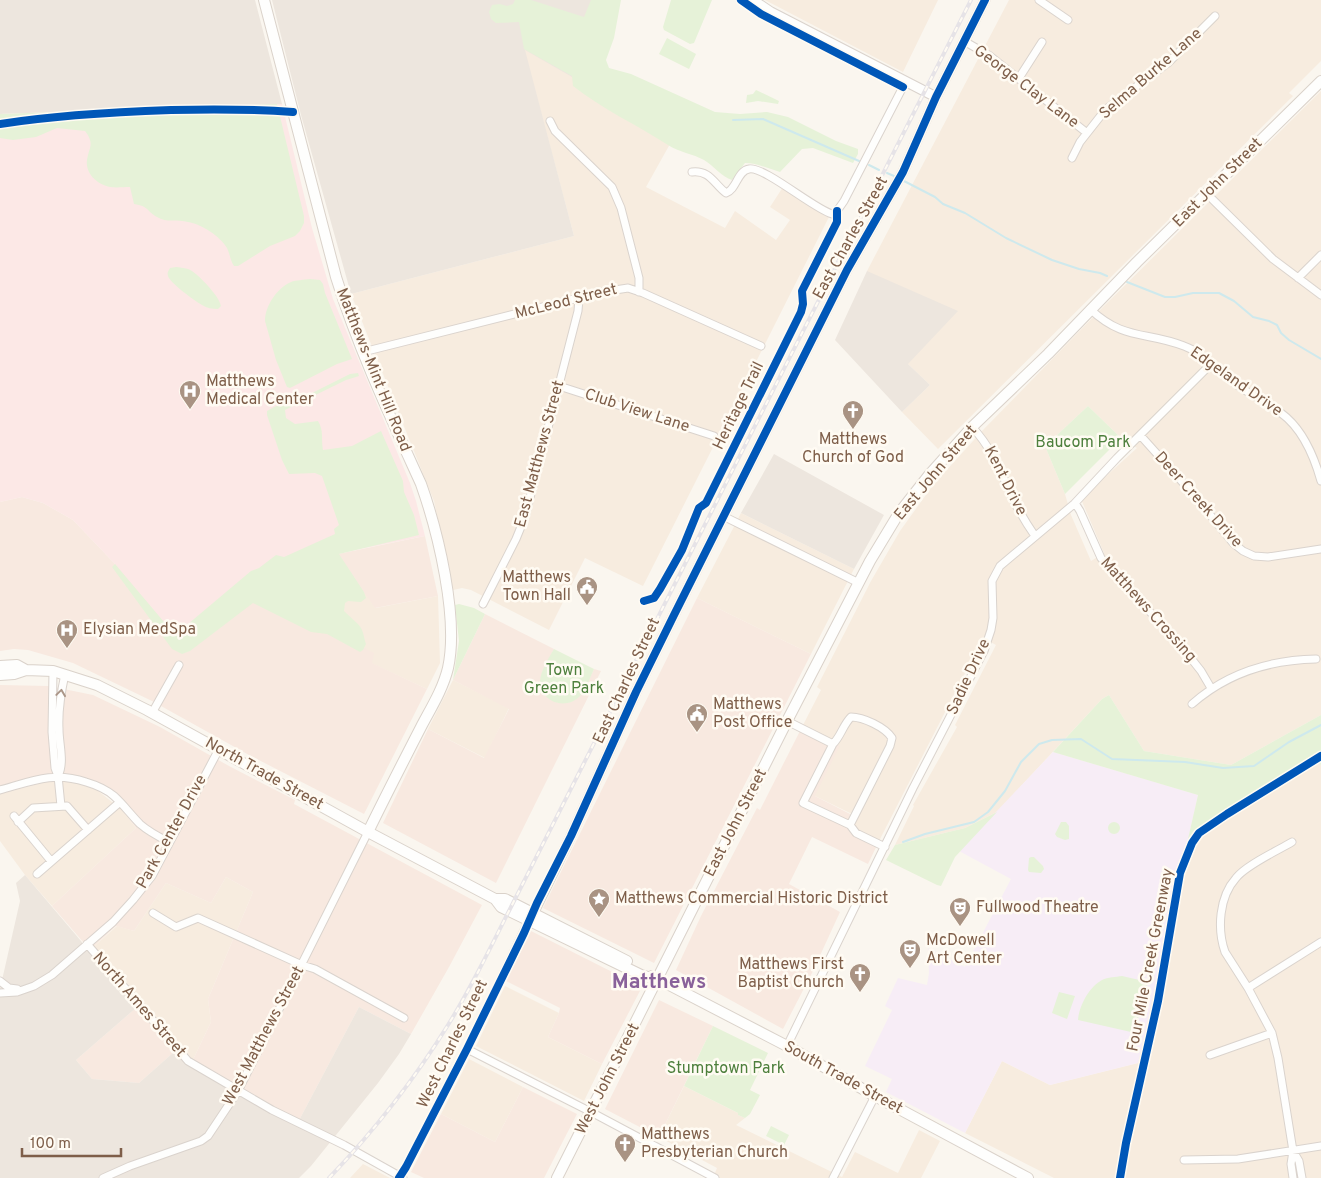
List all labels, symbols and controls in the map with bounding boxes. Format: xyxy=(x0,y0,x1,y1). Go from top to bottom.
street label: Selma Burke Lane xyxy=(1096,24,1206,124)
street label: George Clay Lane xyxy=(969,41,1083,133)
street label: East John Street xyxy=(1169,134,1267,232)
street label: East Charles Street xyxy=(809,173,893,303)
street label: McLeod Street xyxy=(513,280,619,324)
street label: Matthews-Mint Hill Road xyxy=(331,285,415,455)
street label: Edgeland Drive xyxy=(1186,343,1286,421)
street label: Heritage Trail xyxy=(709,359,769,453)
place label: Matthews Medical Center xyxy=(206,372,314,410)
street label: East Matthews Street xyxy=(511,378,569,530)
hospital icon: Matthews Medical Center xyxy=(178,379,202,410)
street label: Club View Lane xyxy=(582,385,692,437)
church icon: Matthews Church of God xyxy=(841,399,865,430)
street label: East John Street xyxy=(890,421,982,525)
place label: Matthews Church of God xyxy=(802,430,904,468)
park label: Baucom Park xyxy=(1035,433,1131,453)
street label: Kent Drive xyxy=(979,443,1031,519)
street label: Deer Creek Drive xyxy=(1150,448,1246,552)
street label: Matthews Crossing xyxy=(1096,553,1200,667)
place label: Matthews Town Hall xyxy=(502,568,571,606)
public building icon: Matthews Town Hall xyxy=(575,575,599,606)
street label: East Charles Street xyxy=(589,615,665,747)
hospital icon: Elysian MedSpa xyxy=(55,618,79,649)
place label: Elysian MedSpa xyxy=(83,620,196,640)
street label: Sadie Drive xyxy=(943,636,995,718)
park label: Town Green Park xyxy=(524,661,604,699)
one-way arrow xyxy=(55,689,66,697)
place label: Matthews Post Office xyxy=(713,695,792,733)
public building icon: Matthews Post Office xyxy=(685,702,709,733)
street label: North Trade Street xyxy=(201,733,327,815)
street label: East John Street xyxy=(700,766,772,880)
street label: Park Center Drive xyxy=(132,771,212,893)
street label: Four Mile Creek Greenway xyxy=(1123,866,1179,1054)
place icon: Matthews Commercial Historic District xyxy=(587,887,611,918)
place label: Matthews Commercial Historic District xyxy=(615,889,888,909)
theatre icon: Fullwood Theatre xyxy=(948,896,972,927)
place label: Fullwood Theatre xyxy=(976,898,1099,918)
place label: McDowell Art Center xyxy=(926,931,1002,969)
theatre icon: McDowell Art Center xyxy=(898,938,922,969)
street label: North Ames Street xyxy=(88,948,190,1062)
place label: Matthews First Baptist Church xyxy=(738,955,844,993)
church icon: Matthews First Baptist Church xyxy=(848,962,872,993)
street label: West Matthews Street xyxy=(219,963,309,1109)
district label: Matthews xyxy=(612,969,706,996)
street label: West Charles Street xyxy=(413,976,493,1112)
street label: West John Street xyxy=(571,1020,645,1138)
street label: South Trade Street xyxy=(780,1037,906,1119)
park label: Stumptown Park xyxy=(667,1059,785,1079)
place label: Matthews Presbyterian Church xyxy=(641,1125,788,1163)
scale bar xyxy=(22,1126,121,1158)
church icon: Matthews Presbyterian Church xyxy=(613,1132,637,1163)
text: 100 m xyxy=(30,1135,71,1154)

